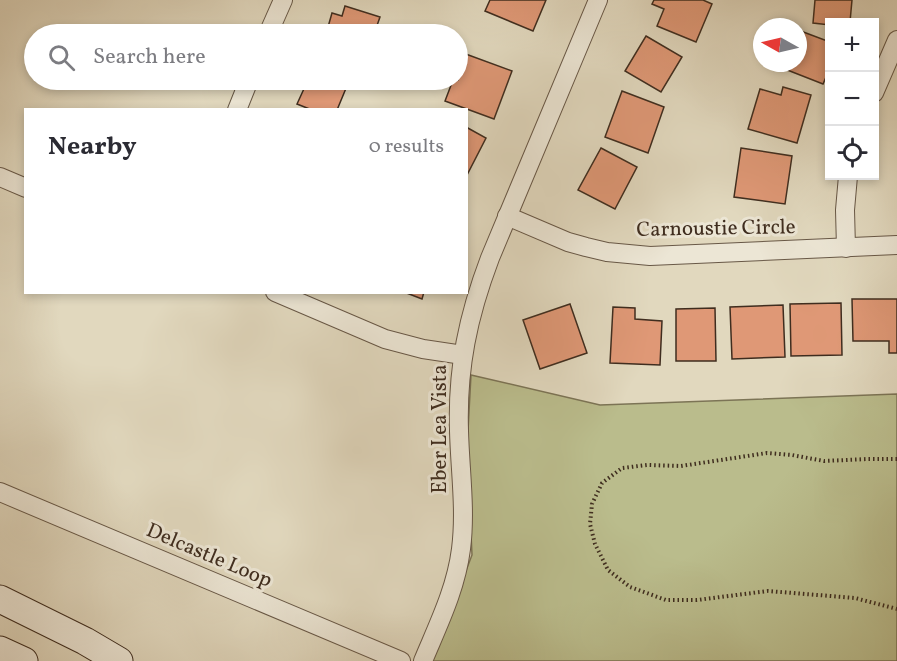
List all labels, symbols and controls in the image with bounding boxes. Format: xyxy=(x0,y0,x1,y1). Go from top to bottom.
north arrow xyxy=(753,18,807,72)
map controls xyxy=(825,18,879,180)
button: + xyxy=(825,18,879,72)
search box xyxy=(24,24,468,90)
icon: search xyxy=(45,41,78,74)
text: Search here xyxy=(93,42,206,73)
button: − xyxy=(825,72,879,126)
button: locate xyxy=(825,126,879,180)
text: Nearby xyxy=(48,129,137,165)
text: 0 results xyxy=(369,133,444,161)
street label: Carnoustie Circle xyxy=(636,213,796,245)
street label: Eber Lea Vista xyxy=(426,364,455,494)
street label: Delcastle Loop xyxy=(142,516,276,596)

